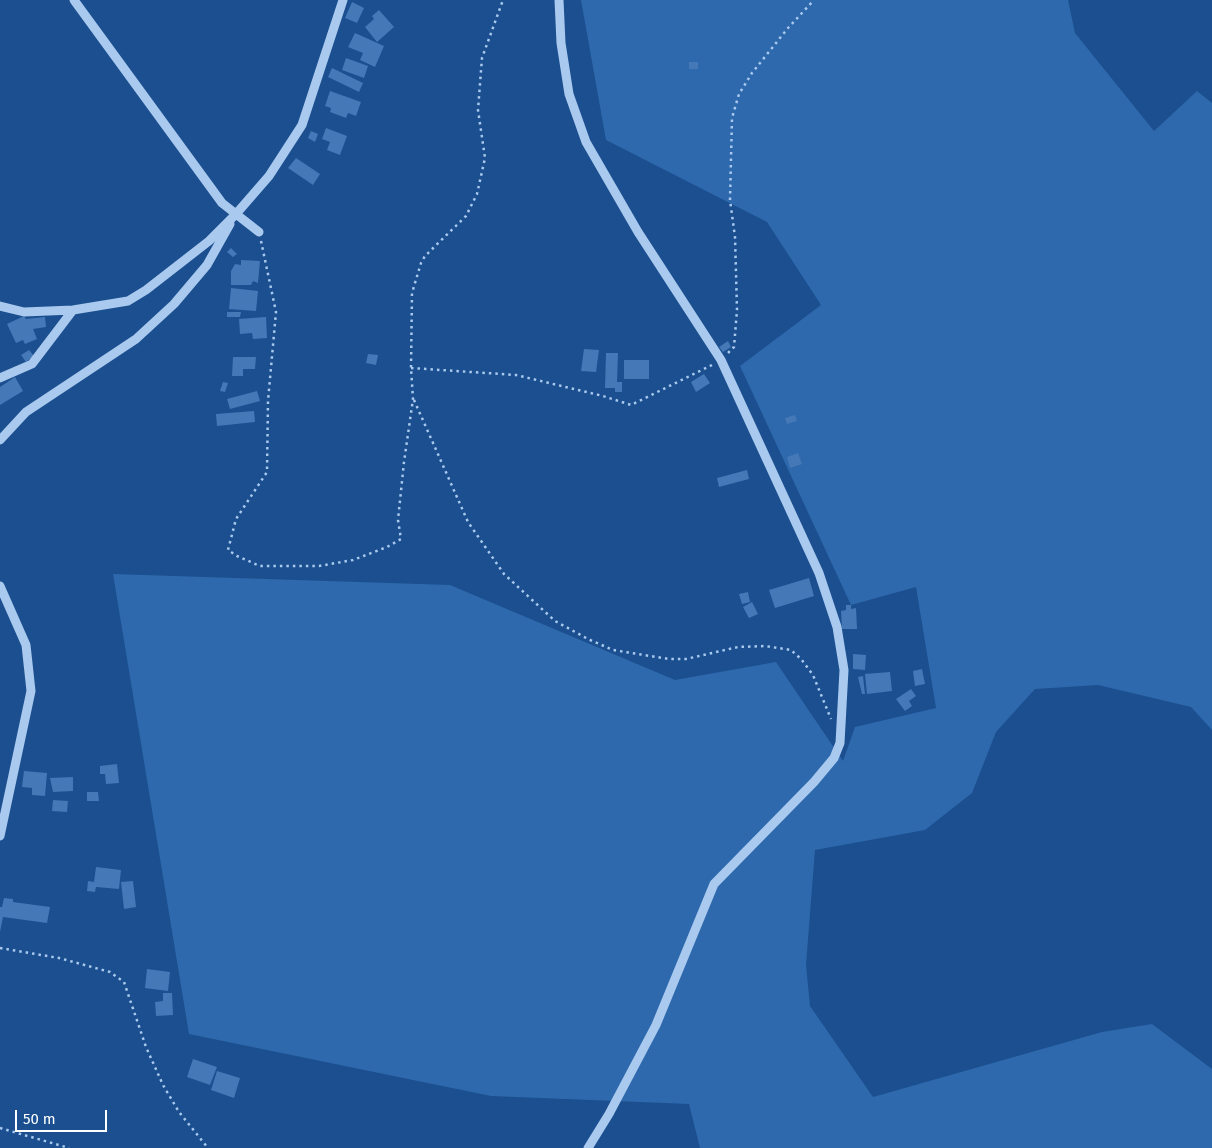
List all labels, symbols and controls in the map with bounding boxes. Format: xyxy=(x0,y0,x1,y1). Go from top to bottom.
scale bar xyxy=(18,1100,110,1132)
text: 50 m xyxy=(23,1110,56,1128)

